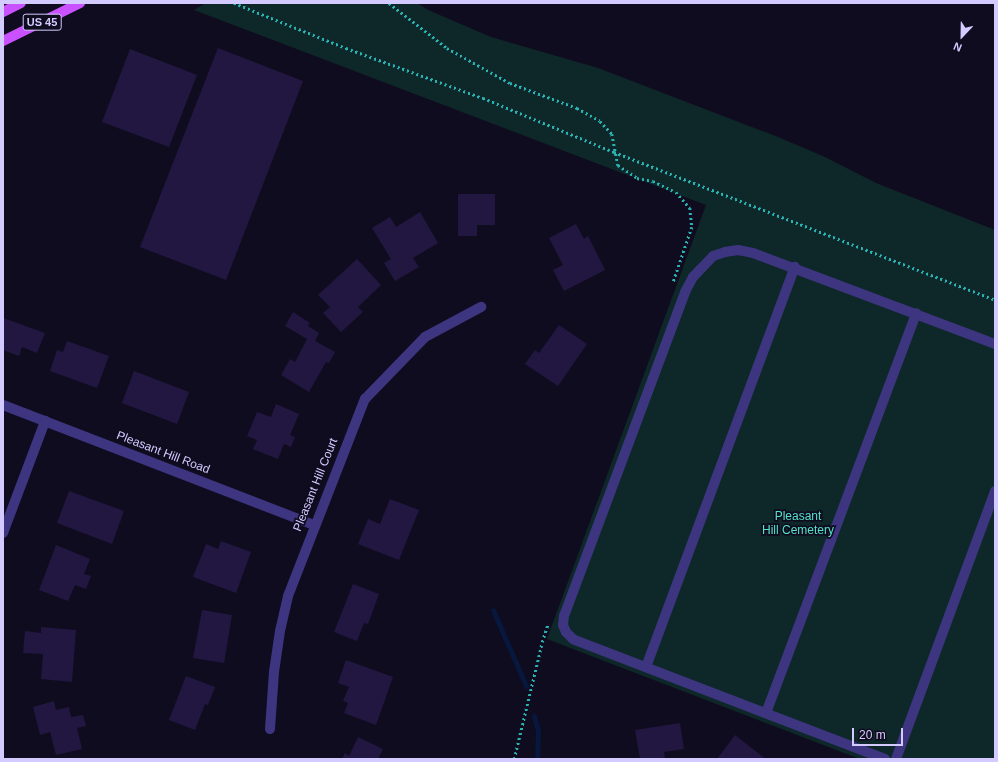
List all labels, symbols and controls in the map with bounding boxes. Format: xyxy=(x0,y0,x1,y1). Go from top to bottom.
road number: US 45 xyxy=(22,13,62,31)
north arrow xyxy=(942,16,982,56)
text: N xyxy=(952,40,963,54)
street label: Pleasant Hill Road xyxy=(114,429,212,477)
street label: Pleasant Hill Court xyxy=(291,436,341,534)
park label: Pleasant Hill Cemetery xyxy=(762,510,834,538)
scale bar xyxy=(854,720,905,746)
text: 20 m xyxy=(859,728,886,742)

